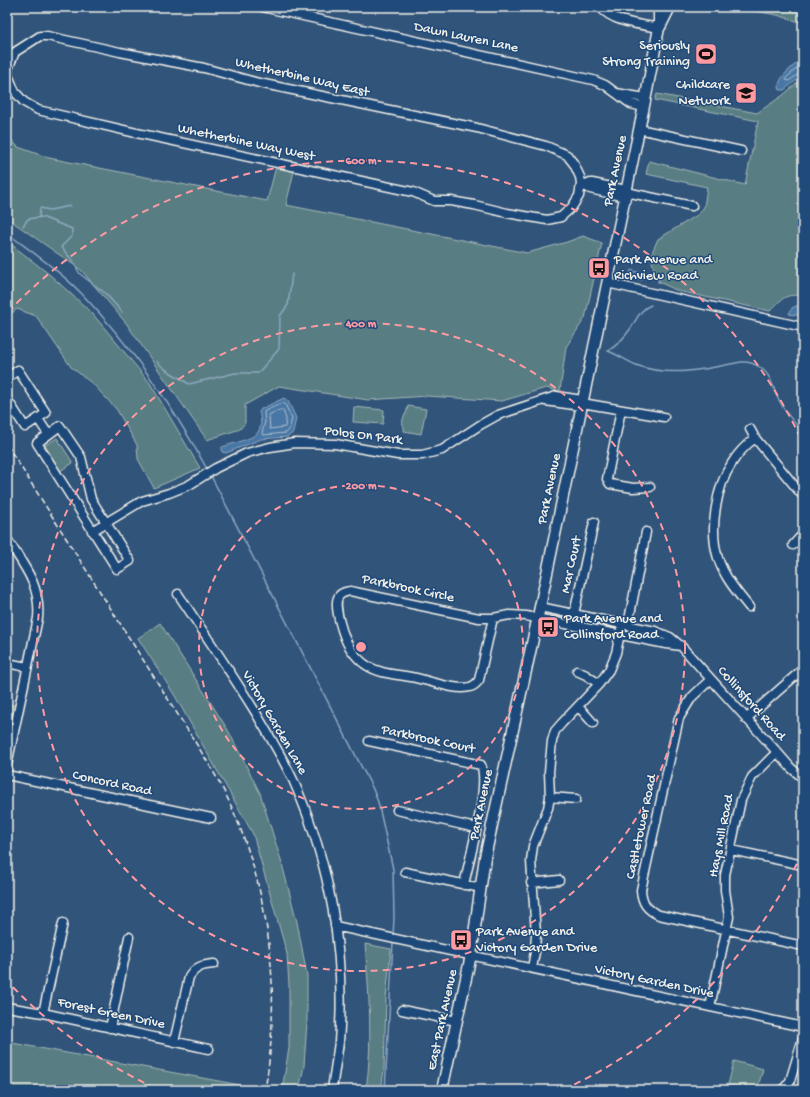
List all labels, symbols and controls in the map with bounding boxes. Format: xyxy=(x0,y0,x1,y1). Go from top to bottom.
street label: Dawn Lauren Lane xyxy=(411,18,520,58)
place label: Seriously Strong Training xyxy=(602,38,690,71)
sports icon: Seriously Strong Training xyxy=(693,41,719,67)
street label: Whetherbine Way East xyxy=(233,54,372,102)
place label: Childcare Network xyxy=(676,77,732,110)
school or university icon: Childcare Network xyxy=(733,80,759,106)
street label: Whetherbine Way West xyxy=(176,120,317,166)
street label: Park Avenue xyxy=(600,133,632,209)
text: 600 m xyxy=(345,155,377,169)
place label: Park Avenue and Richview Road xyxy=(613,252,714,285)
bus stop icon: Park Avenue and Richview Road xyxy=(586,255,612,281)
text: 400 m xyxy=(345,318,377,332)
street label: Polos On Park xyxy=(322,423,405,449)
street label: Park Avenue xyxy=(534,451,566,527)
text: 200 m xyxy=(346,480,377,494)
street label: Mar Court xyxy=(558,534,587,595)
street label: Parkbrook Circle xyxy=(359,571,456,607)
place label: Park Avenue and Collinsford Road xyxy=(563,611,664,644)
bus stop icon: Park Avenue and Collinsford Road xyxy=(535,614,561,640)
centre of rings xyxy=(354,640,368,654)
street label: Collinsford Road xyxy=(713,663,790,746)
street label: Victory Garden Lane xyxy=(237,667,311,779)
street label: Parkbrook Court xyxy=(379,722,478,758)
street label: Concord Road xyxy=(71,767,155,801)
street label: Park Avenue xyxy=(466,767,498,843)
street label: Castletower Road xyxy=(623,771,662,881)
street label: Hays Mill Road xyxy=(706,791,739,879)
place label: Park Avenue and Victory Garden Drive xyxy=(475,924,598,957)
bus stop icon: Park Avenue and Victory Garden Drive xyxy=(448,927,474,953)
street label: Victory Garden Drive xyxy=(592,961,716,1003)
street label: East Park Avenue xyxy=(424,967,462,1072)
street label: Forest Green Drive xyxy=(55,994,167,1034)

